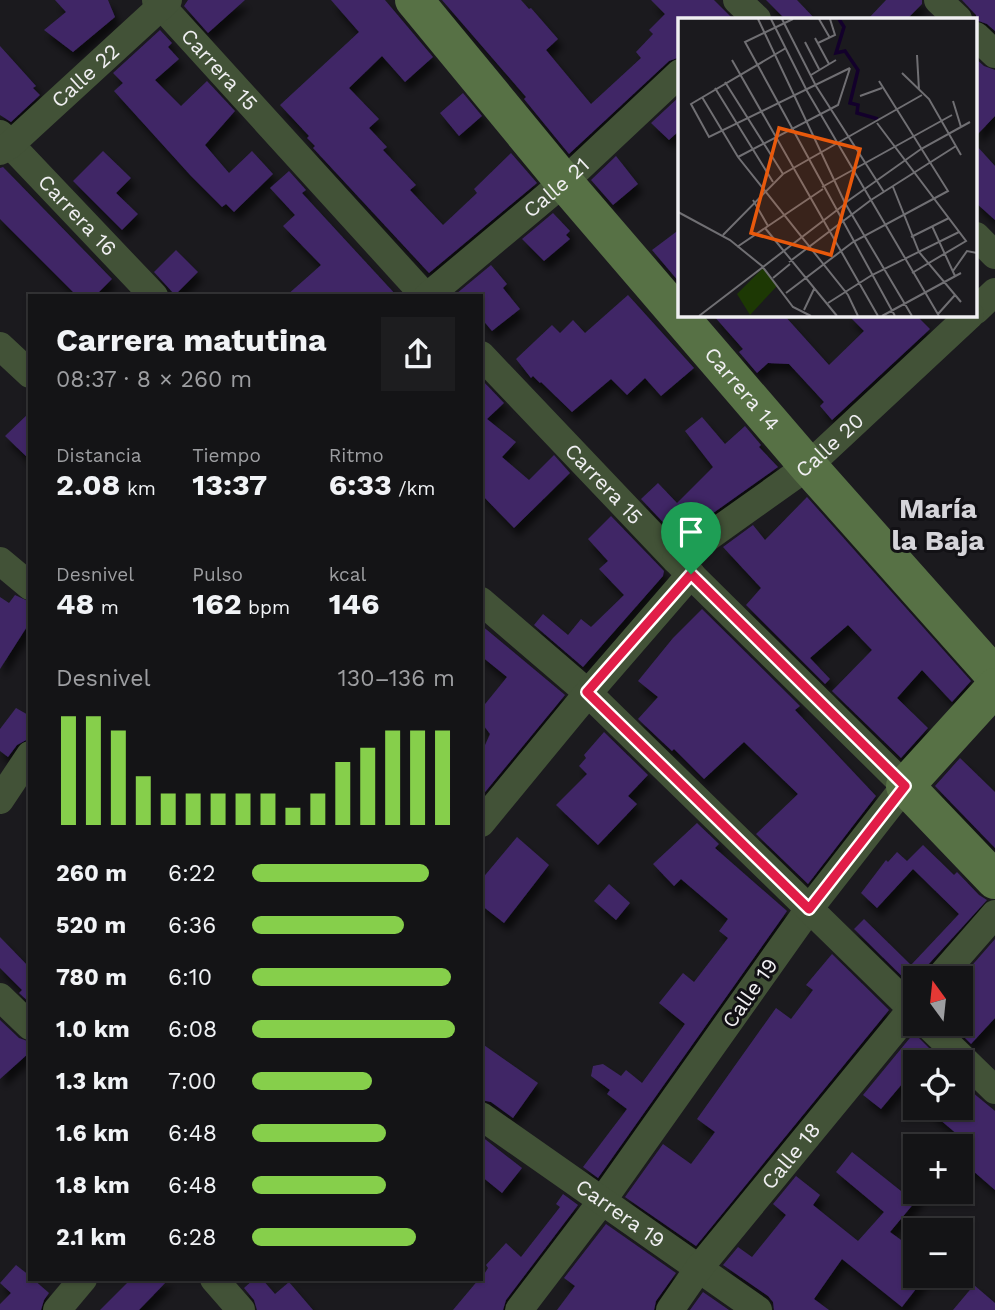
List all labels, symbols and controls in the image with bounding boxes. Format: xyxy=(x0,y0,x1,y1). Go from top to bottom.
inset map xyxy=(678,18,978,317)
street label: Carrera 15 xyxy=(176,23,263,115)
street label: Calle 22 xyxy=(46,38,124,113)
street label: Calle 21 xyxy=(518,152,594,223)
street label: Carrera 16 xyxy=(33,169,122,261)
button: share xyxy=(381,317,455,391)
text: Carrera matutina xyxy=(56,321,327,359)
street label: Carrera 14 xyxy=(699,342,785,436)
text: 08:37 · 8 × 260 m xyxy=(56,366,252,393)
street label: Calle 20 xyxy=(791,408,869,483)
street label: Carrera 15 xyxy=(560,438,648,529)
text: Distancia xyxy=(56,444,142,467)
text: Tiempo xyxy=(192,444,261,467)
text: Ritmo xyxy=(329,444,384,467)
text: 2.08 xyxy=(56,467,120,502)
text: 13:37 xyxy=(192,467,267,502)
text: 6:33 xyxy=(329,467,392,502)
text: km xyxy=(120,477,156,500)
text: /km xyxy=(392,477,435,500)
district label: María la Baja xyxy=(891,492,985,557)
pin xyxy=(661,502,721,574)
icon: arrive xyxy=(672,513,710,551)
text: Desnivel xyxy=(56,563,134,586)
text: Pulso xyxy=(192,563,243,586)
text: kcal xyxy=(329,563,366,586)
text: 48 xyxy=(56,586,94,621)
text: 162 xyxy=(192,586,242,621)
text: 146 xyxy=(329,586,379,621)
text: m xyxy=(94,596,119,619)
text: bpm xyxy=(242,596,290,619)
text: Desnivel xyxy=(56,665,151,692)
text: 130–136 m xyxy=(338,665,455,692)
text: 260 m xyxy=(56,860,127,887)
text: 6:22 xyxy=(168,860,216,887)
text: 520 m xyxy=(56,912,126,939)
text: 6:36 xyxy=(168,912,216,939)
street label: Calle 19 xyxy=(717,953,783,1032)
text: 780 m xyxy=(56,964,127,991)
text: 6:10 xyxy=(168,964,212,991)
north arrow xyxy=(903,966,973,1036)
map controls xyxy=(903,966,973,1288)
text: 1.0 km xyxy=(56,1016,130,1043)
text: 6:08 xyxy=(168,1016,217,1043)
button: locate xyxy=(903,1050,973,1120)
text: 1.3 km xyxy=(56,1068,129,1095)
text: 7:00 xyxy=(168,1068,216,1095)
street label: Calle 18 xyxy=(756,1117,825,1194)
text: 1.6 km xyxy=(56,1120,129,1147)
text: 6:48 xyxy=(168,1120,217,1147)
button: + xyxy=(903,1134,973,1204)
text: 1.8 km xyxy=(56,1172,130,1199)
text: 6:48 xyxy=(168,1172,217,1199)
street label: Carrera 19 xyxy=(571,1173,670,1253)
button: − xyxy=(903,1218,973,1288)
text: 2.1 km xyxy=(56,1224,127,1251)
text: 6:28 xyxy=(168,1224,216,1251)

